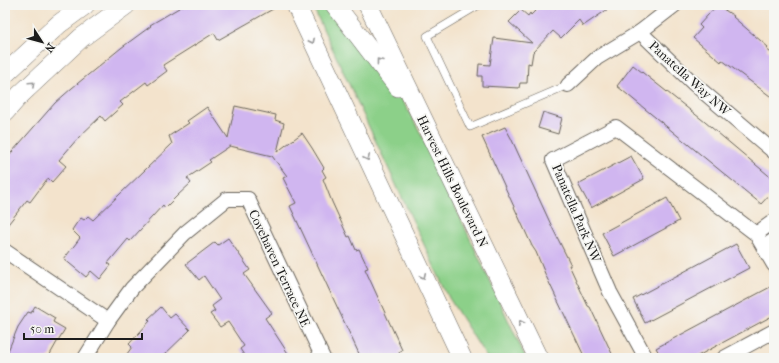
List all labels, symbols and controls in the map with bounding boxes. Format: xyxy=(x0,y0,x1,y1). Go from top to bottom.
north arrow xyxy=(22,22,62,62)
one-way arrow xyxy=(307,36,315,44)
street label: Panatella Way NW xyxy=(646,38,734,120)
text: N xyxy=(42,40,57,55)
one-way arrow xyxy=(377,59,384,66)
one-way arrow xyxy=(27,81,35,88)
street label: Harvest Hills Boulevard N xyxy=(414,113,491,250)
one-way arrow xyxy=(362,154,370,162)
street label: Panatella Park NW xyxy=(549,162,605,266)
street label: Covehaven Terrace NE xyxy=(246,207,313,329)
one-way arrow xyxy=(418,272,426,279)
scale bar xyxy=(24,315,142,341)
one-way arrow xyxy=(518,319,526,327)
text: 50 m xyxy=(30,322,54,336)

